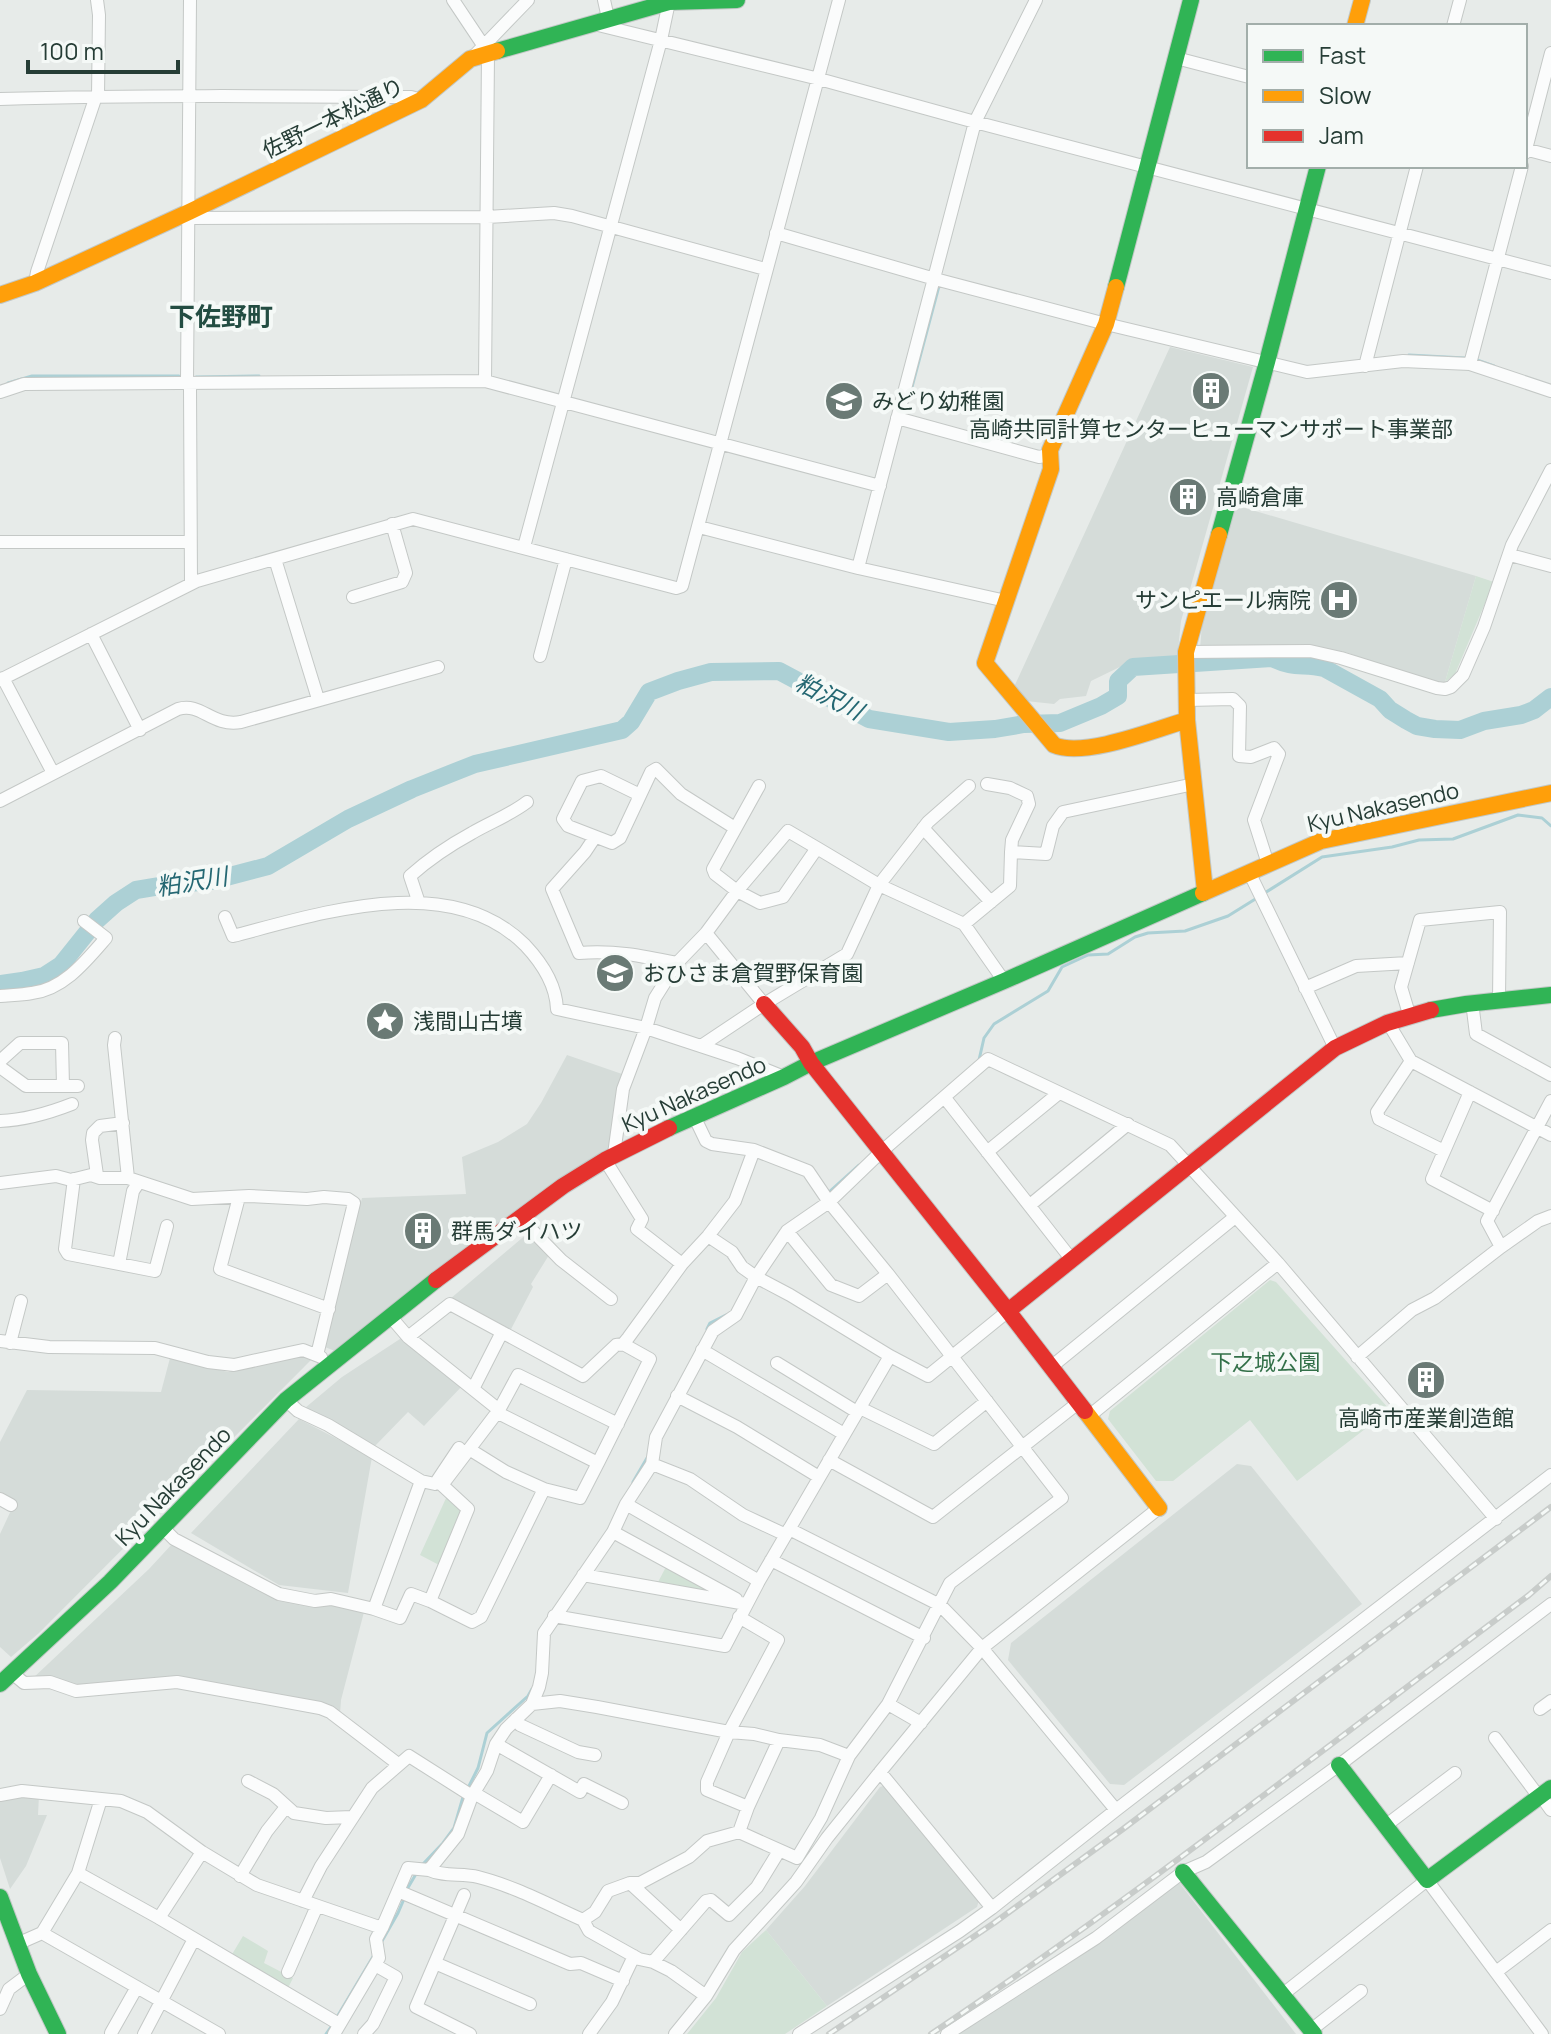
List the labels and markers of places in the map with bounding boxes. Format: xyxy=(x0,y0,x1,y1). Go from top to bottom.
building icon: 高崎共同計算センターヒューマンサポート事業部 xyxy=(1190,370,1232,412)
school or university icon: みどり幼稚園 xyxy=(823,380,865,422)
place label: みどり幼稚園 xyxy=(872,386,1004,416)
place label: 高崎共同計算センターヒューマンサポート事業部 xyxy=(969,414,1453,444)
building icon: 高崎倉庫 xyxy=(1167,476,1209,518)
place label: 高崎倉庫 xyxy=(1216,482,1304,512)
hospital icon: サンピエール病院 xyxy=(1318,579,1360,621)
place label: サンピエール病院 xyxy=(1135,585,1311,615)
school or university icon: おひさま倉賀野保育園 xyxy=(594,952,636,994)
place label: おひさま倉賀野保育園 xyxy=(643,958,863,988)
place icon: 浅間山古墳 xyxy=(364,1000,406,1042)
place label: 浅間山古墳 xyxy=(413,1006,523,1036)
building icon: 群馬ダイハツ xyxy=(402,1210,444,1252)
place label: 群馬ダイハツ xyxy=(451,1216,583,1246)
building icon: 高崎市産業創造館 xyxy=(1405,1359,1447,1401)
place label: 高崎市産業創造館 xyxy=(1338,1403,1514,1433)

